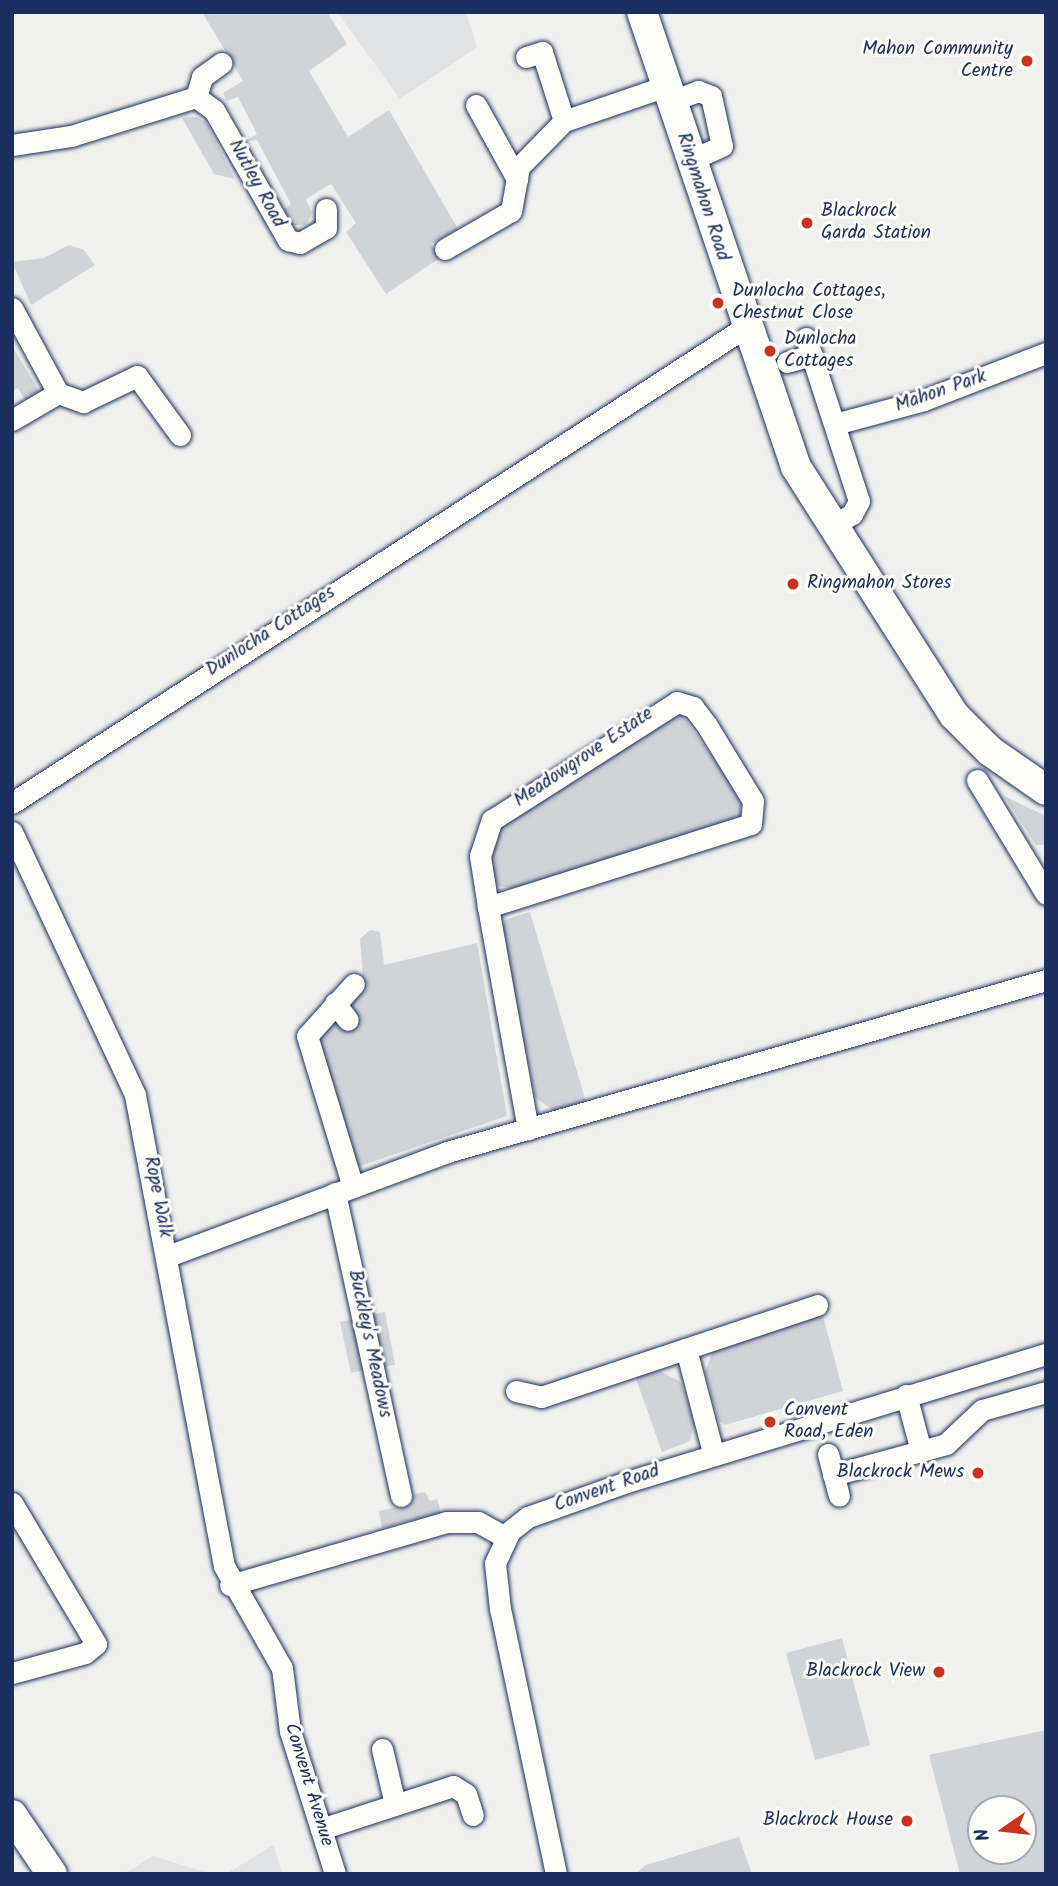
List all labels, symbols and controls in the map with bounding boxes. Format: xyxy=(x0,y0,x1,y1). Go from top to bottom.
place label: Mahon Community Centre xyxy=(862,39,1013,83)
marker: Mahon Community Centre xyxy=(1019,53,1035,69)
street label: Ringmahon Road xyxy=(671,130,733,264)
street label: Nutley Road xyxy=(222,136,290,232)
place label: Blackrock Garda Station xyxy=(821,201,931,245)
marker: Blackrock Garda Station xyxy=(799,215,815,231)
place label: Dunlocha Cottages, Chestnut Close xyxy=(732,281,886,325)
marker: Dunlocha Cottages, Chestnut Close xyxy=(710,295,726,311)
place label: Dunlocha Cottages xyxy=(784,329,856,373)
marker: Dunlocha Cottages xyxy=(762,343,778,359)
street label: Mahon Park xyxy=(892,366,990,418)
place label: Ringmahon Stores xyxy=(807,573,951,595)
marker: Ringmahon Stores xyxy=(785,576,801,592)
street label: Dunlocha Cottages xyxy=(202,582,340,682)
street label: Meadowgrove Estate xyxy=(510,703,658,813)
street label: Rope Walk xyxy=(138,1154,176,1240)
street label: Buckley's Meadows xyxy=(342,1268,396,1420)
place label: Convent Road, Eden xyxy=(784,1400,873,1444)
marker: Convent Road, Eden xyxy=(762,1414,778,1430)
street label: Convent Road xyxy=(551,1460,663,1518)
place label: Blackrock Mews xyxy=(837,1462,964,1484)
marker: Blackrock Mews xyxy=(970,1465,986,1481)
place label: Blackrock View xyxy=(806,1661,925,1683)
marker: Blackrock View xyxy=(931,1664,947,1680)
street label: Convent Avenue xyxy=(278,1721,338,1849)
north arrow xyxy=(967,1795,1037,1865)
place label: Blackrock House xyxy=(763,1810,893,1832)
marker: Blackrock House xyxy=(899,1813,915,1829)
text: N xyxy=(968,1825,1000,1844)

